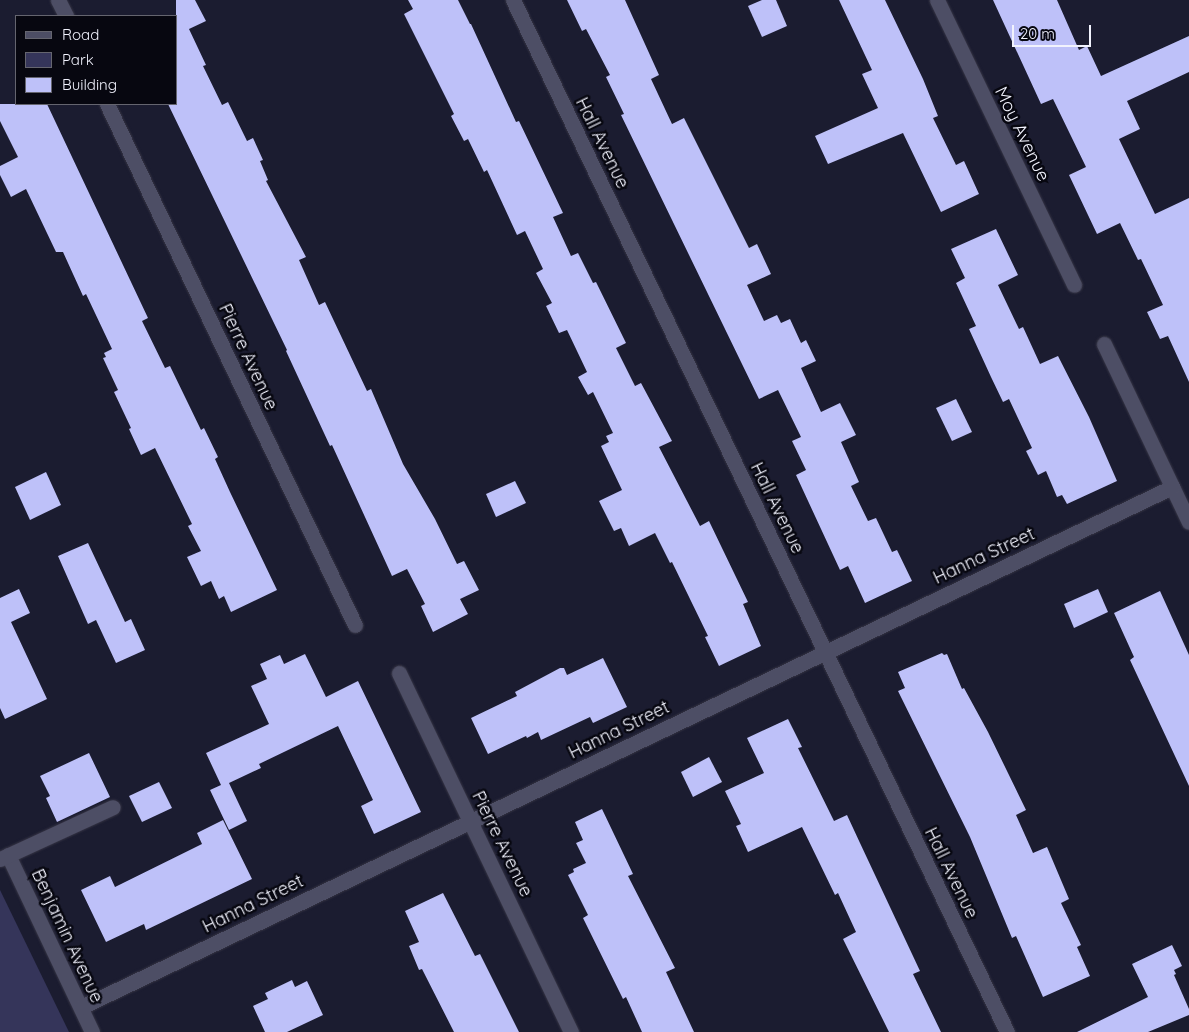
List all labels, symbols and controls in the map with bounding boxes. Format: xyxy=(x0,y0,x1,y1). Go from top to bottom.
legend xyxy=(15,15,178,105)
scale bar xyxy=(1014,15,1093,47)
text: 20 m xyxy=(1020,24,1055,43)
text: Road xyxy=(62,25,99,44)
text: Park xyxy=(62,50,94,69)
text: Building xyxy=(62,75,117,94)
street label: Moy Avenue xyxy=(990,83,1054,185)
street label: Hall Avenue xyxy=(571,94,633,192)
street label: Pierre Avenue xyxy=(214,300,282,414)
street label: Hall Avenue xyxy=(746,459,808,557)
street label: Hanna Street xyxy=(930,523,1038,589)
street label: Hanna Street xyxy=(565,696,673,764)
street label: Pierre Avenue xyxy=(467,788,537,900)
street label: Hall Avenue xyxy=(920,824,982,922)
street label: Benjamin Avenue xyxy=(27,866,107,1006)
street label: Hanna Street xyxy=(199,870,307,938)

